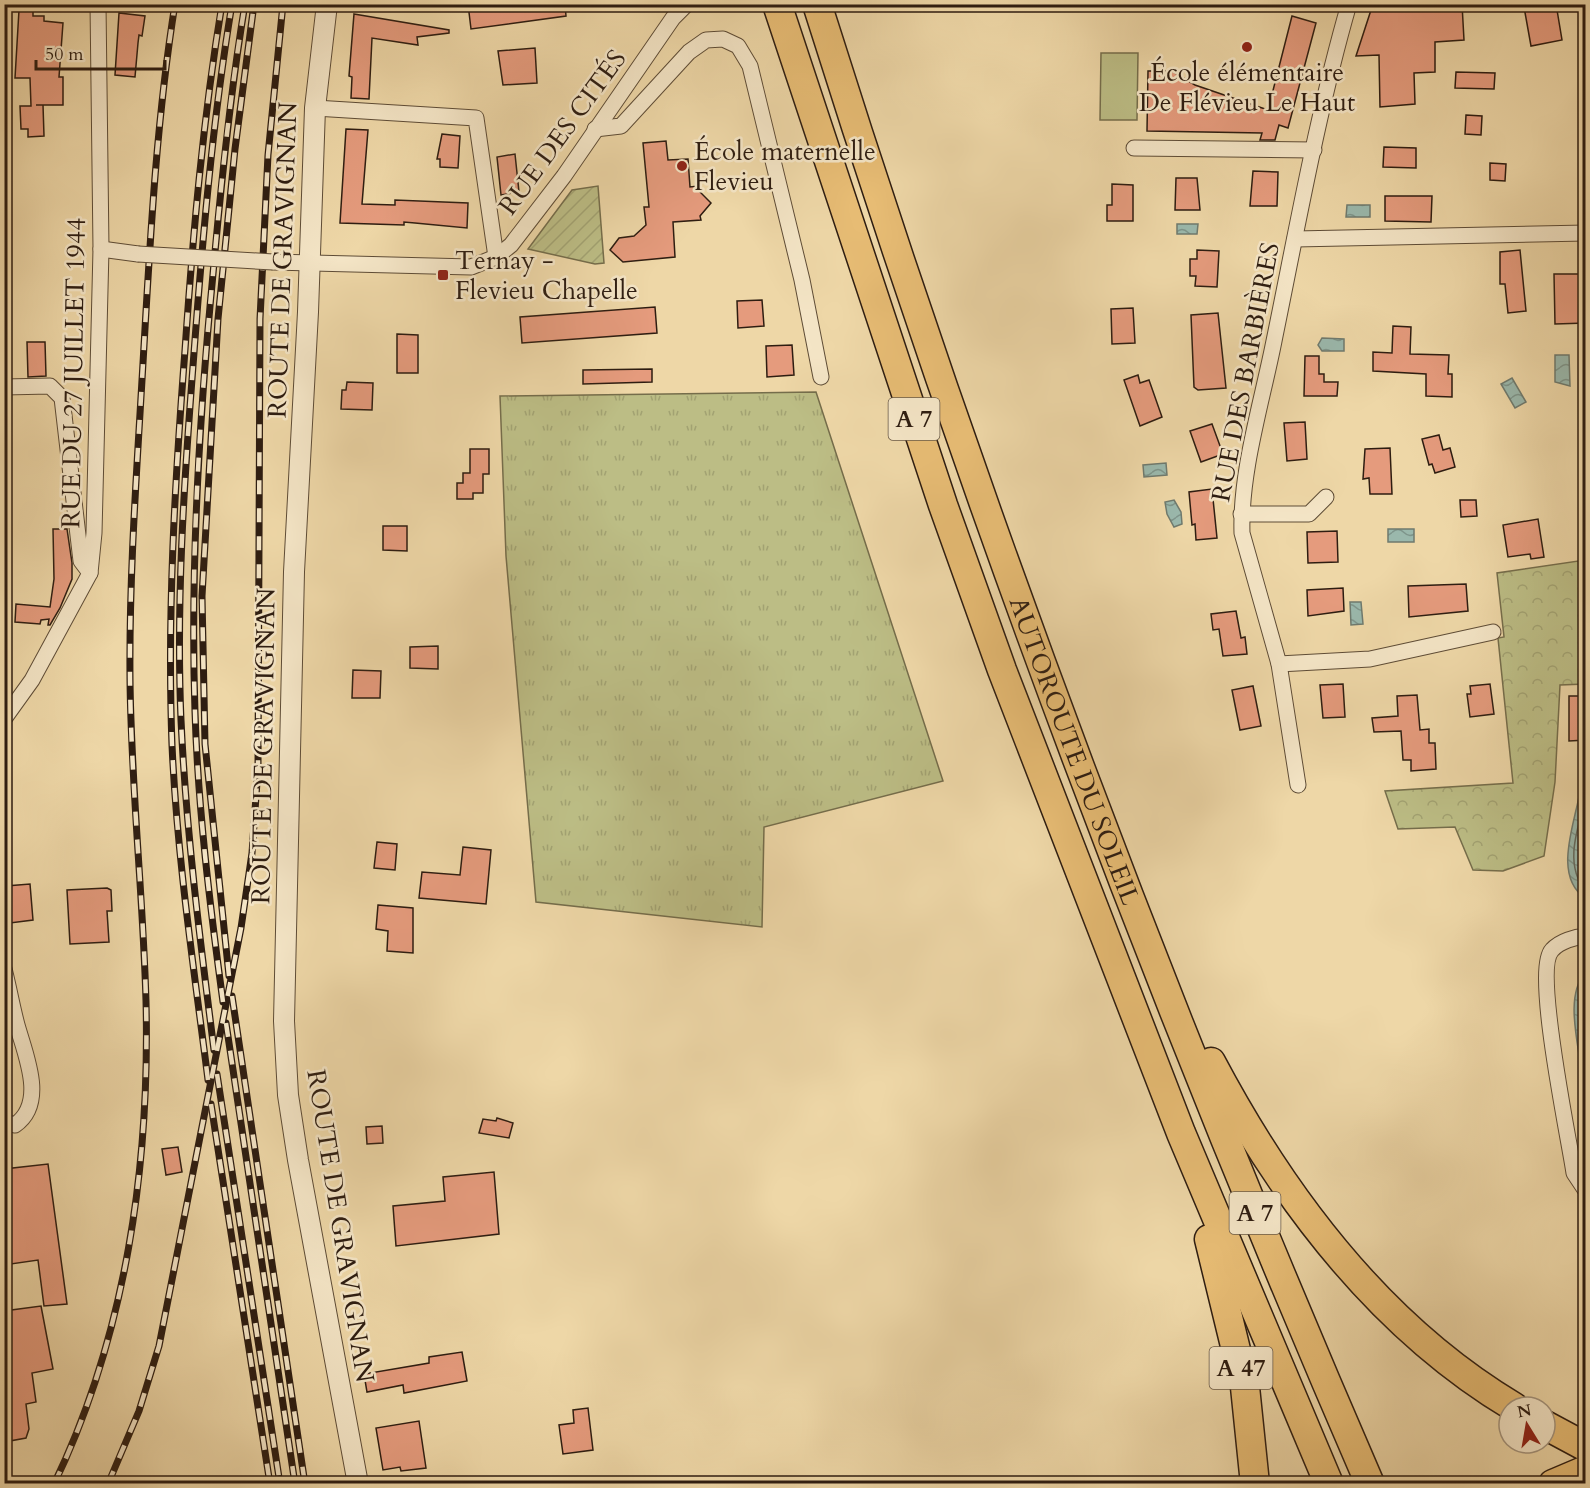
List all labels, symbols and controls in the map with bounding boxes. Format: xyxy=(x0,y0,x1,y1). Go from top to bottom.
scale bar xyxy=(36,33,165,71)
marker: École élémentaire De Flévieu Le Haut xyxy=(1240,40,1254,54)
text: 50 m xyxy=(45,42,84,67)
street label: RUE DES CITÉS xyxy=(491,43,634,222)
place label: École élémentaire De Flévieu Le Haut xyxy=(1139,55,1355,120)
street label: ROUTE DE GRAVIGNAN xyxy=(259,101,306,419)
place label: École maternelle Flevieu xyxy=(694,134,876,199)
marker: École maternelle Flevieu xyxy=(675,159,689,173)
street label: RUE DU 27 JUILLET 1944 xyxy=(53,217,94,529)
street label: RUE DES BARBIÈRES xyxy=(1203,240,1288,505)
place label: Ternay - Flevieu Chapelle xyxy=(455,243,638,308)
marker: Ternay - Flevieu Chapelle xyxy=(436,268,450,282)
road number: A 7 xyxy=(888,398,940,440)
street label: ROUTE DE GRAVIGNAN xyxy=(243,587,284,905)
street label: AUTOROUTE DU SOLEIL xyxy=(1001,592,1148,910)
street label: ROUTE DE GRAVIGNAN xyxy=(298,1067,383,1385)
road number: A 7 xyxy=(1230,1192,1280,1234)
road number: A 47 xyxy=(1210,1347,1272,1389)
north arrow xyxy=(1497,1395,1557,1455)
text: N xyxy=(1515,1399,1533,1423)

